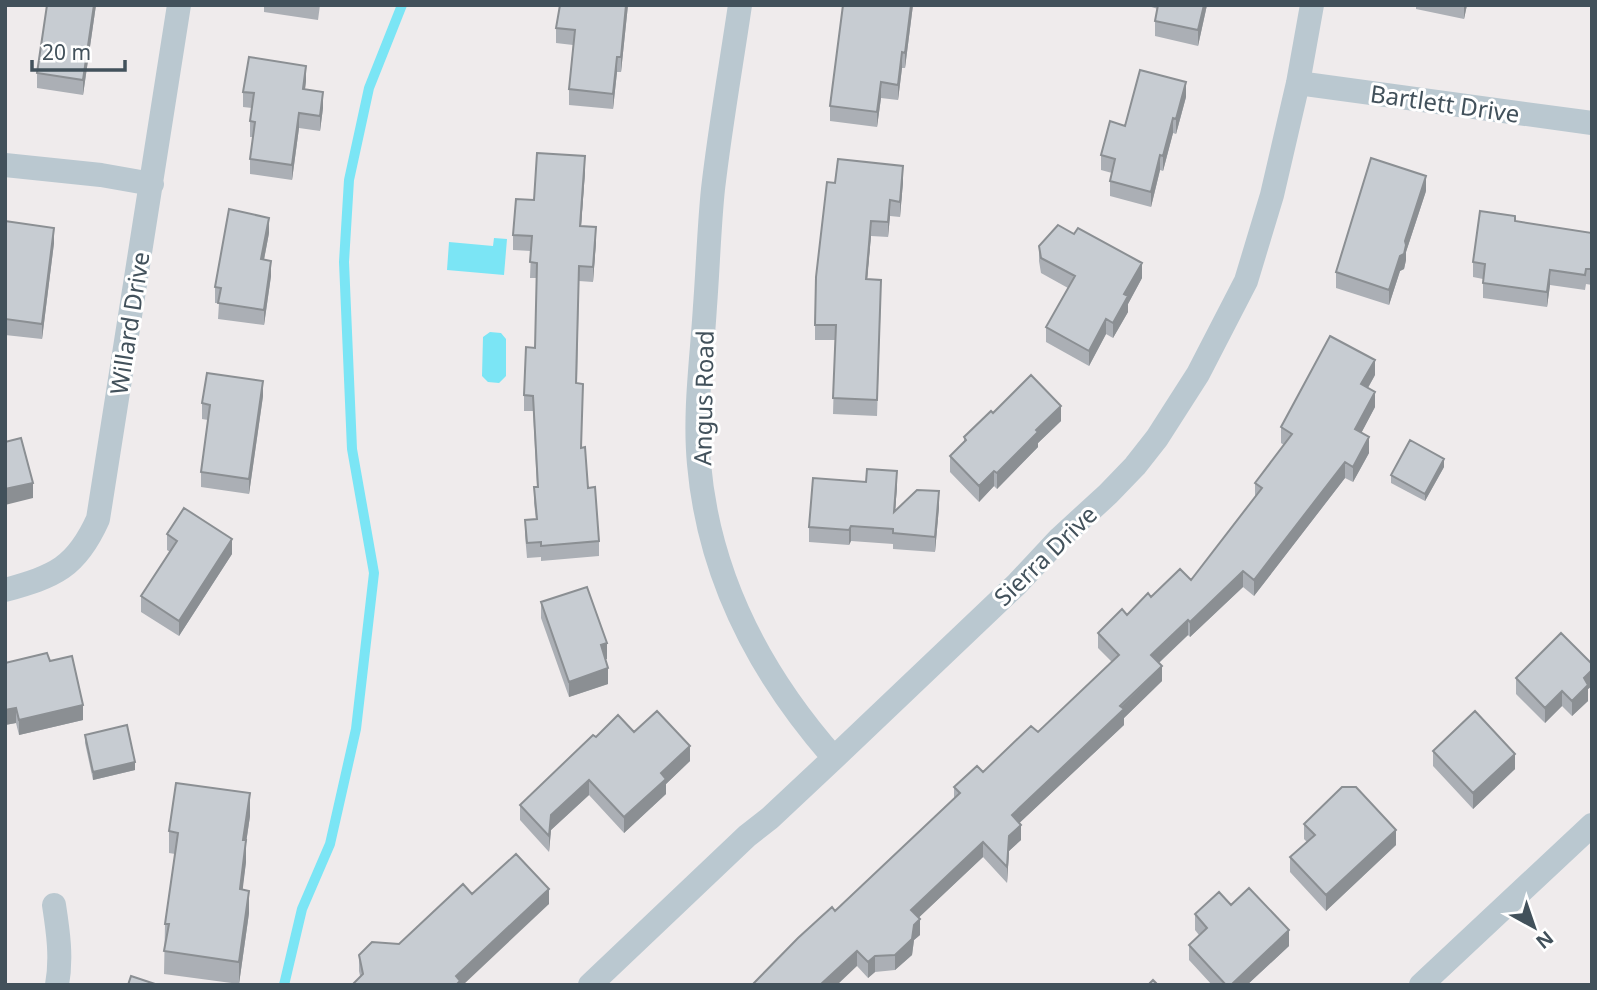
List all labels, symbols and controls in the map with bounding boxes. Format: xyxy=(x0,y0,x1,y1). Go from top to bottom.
scale bar xyxy=(32,28,124,72)
text: 20 m xyxy=(42,38,91,66)
street label: Bartlett Drive xyxy=(1368,76,1522,130)
street label: Willard Drive xyxy=(101,249,157,397)
street label: Angus Road xyxy=(685,330,721,466)
street label: Sierra Drive xyxy=(986,498,1104,612)
north arrow xyxy=(1499,892,1569,962)
text: N xyxy=(1531,925,1559,955)

